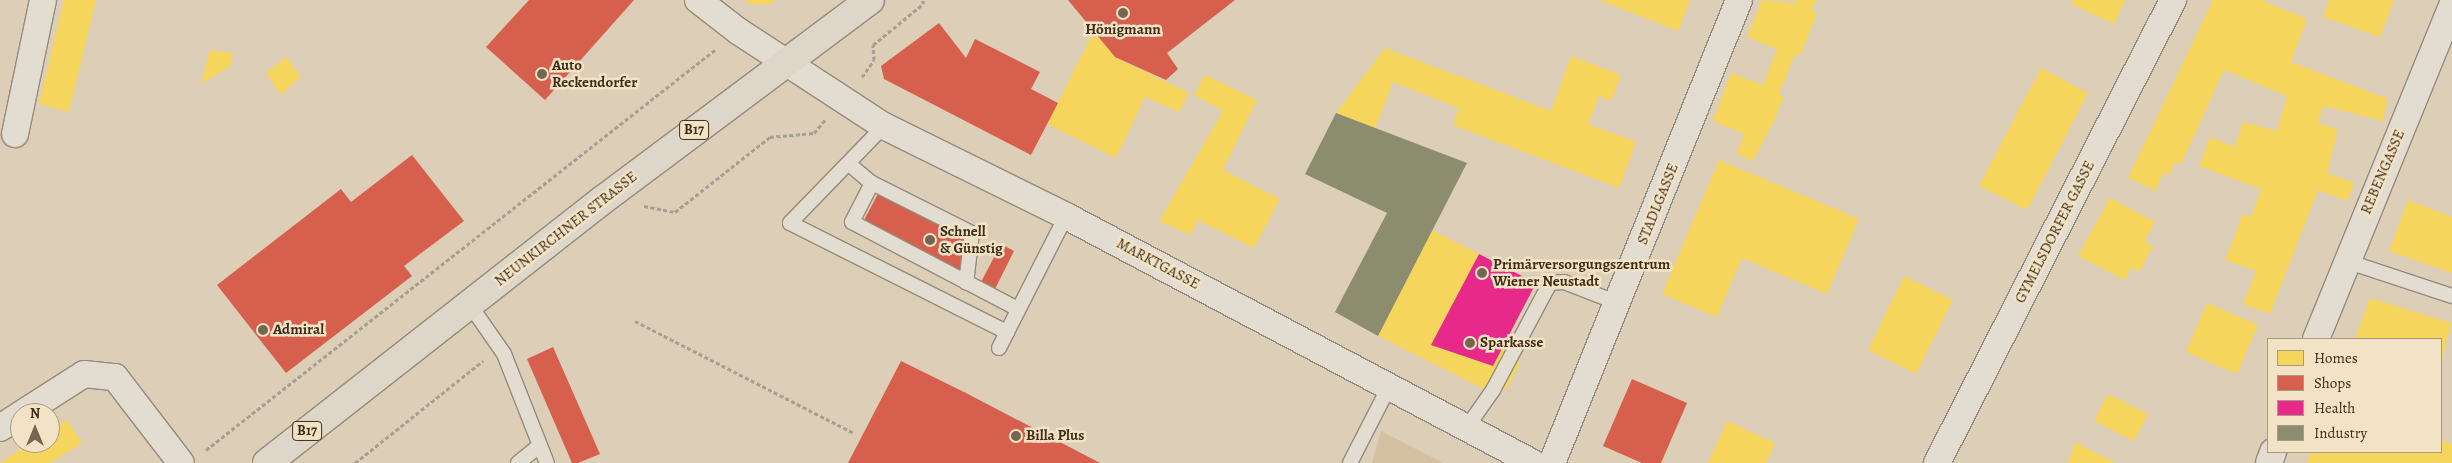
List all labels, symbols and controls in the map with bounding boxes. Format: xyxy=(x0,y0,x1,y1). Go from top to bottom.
marker: Hönigmann xyxy=(1117,7,1129,19)
place label: Hönigmann xyxy=(1085,21,1161,39)
place label: Auto Reckendorfer xyxy=(552,56,637,91)
marker: Auto Reckendorfer xyxy=(536,68,548,80)
road number: B17 xyxy=(679,118,709,142)
street label: REBENGASSE xyxy=(2357,127,2409,217)
street label: GYMELSDORFER GASSE xyxy=(2011,158,2099,306)
street label: STADLGASSE xyxy=(1634,161,1682,247)
street label: NEUNKIRCHNER STRASSE xyxy=(491,168,641,290)
place label: Schnell & Günstig xyxy=(940,222,1003,257)
marker: Schnell & Günstig xyxy=(924,234,936,246)
street label: MARKTGASSE xyxy=(1113,235,1203,293)
place label: Primärversorgungszentrum Wiener Neustadt xyxy=(1493,255,1670,290)
marker: Primärversorgungszentrum Wiener Neustadt xyxy=(1475,266,1489,280)
place label: Admiral xyxy=(273,321,324,339)
marker: Admiral xyxy=(257,324,269,336)
place label: Sparkasse xyxy=(1480,334,1543,352)
marker: Sparkasse xyxy=(1464,337,1476,349)
legend xyxy=(2267,338,2442,453)
text: Homes xyxy=(2314,348,2358,368)
text: Shops xyxy=(2314,373,2351,393)
text: Health xyxy=(2314,398,2355,418)
north arrow xyxy=(10,403,60,453)
text: N xyxy=(30,404,40,423)
road number: B17 xyxy=(292,420,322,442)
text: Industry xyxy=(2314,423,2367,443)
place label: Billa Plus xyxy=(1026,427,1084,445)
marker: Billa Plus xyxy=(1010,430,1022,442)

